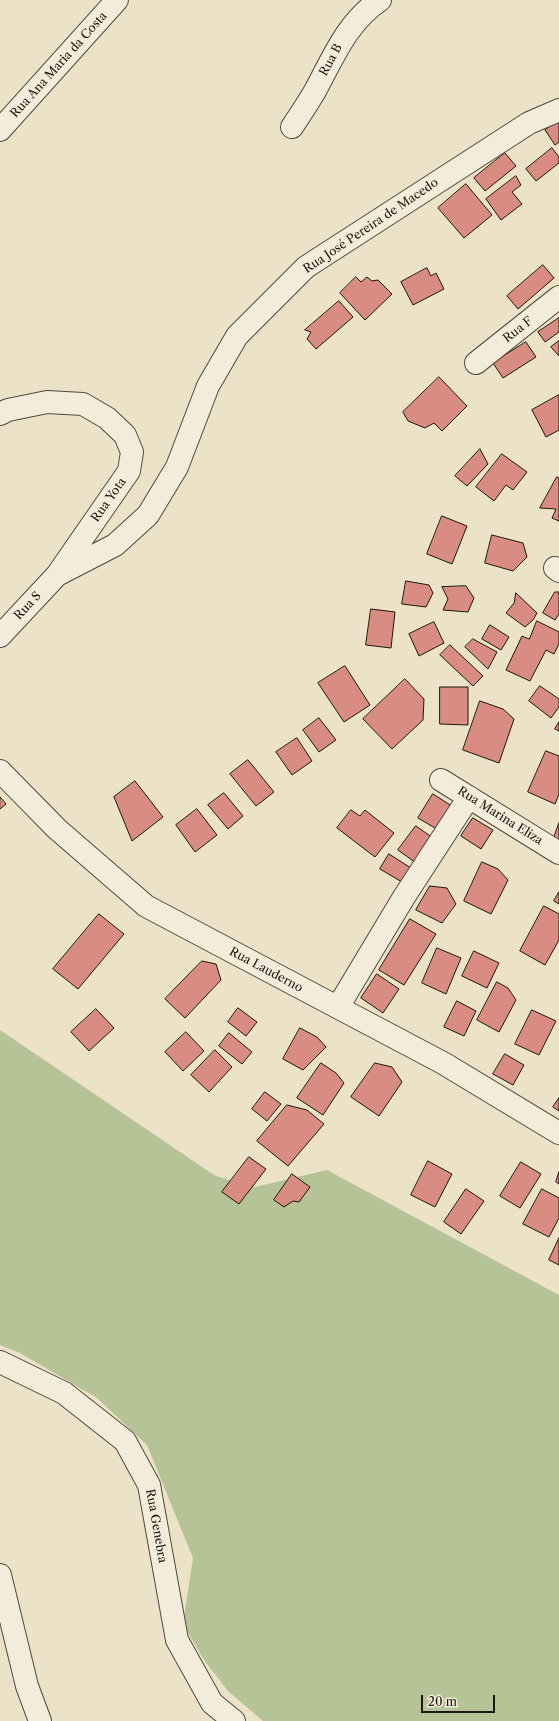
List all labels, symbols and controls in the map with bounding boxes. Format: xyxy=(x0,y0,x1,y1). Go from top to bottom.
street label: Rua Ana Maria da Costa xyxy=(8,9,110,121)
street label: Rua B xyxy=(317,42,345,78)
street label: Rua José Pereira de Macedo xyxy=(301,175,441,277)
street label: Rua F xyxy=(500,314,536,346)
street label: Rua Yota xyxy=(89,475,129,525)
street label: Rua S xyxy=(12,589,44,623)
street label: Rua Marina Eliza xyxy=(455,784,545,848)
street label: Rua Lauderno xyxy=(227,945,305,995)
street label: Rua Genebra xyxy=(142,1488,170,1564)
scale bar xyxy=(423,1687,497,1713)
text: 20 m xyxy=(428,1694,457,1709)

